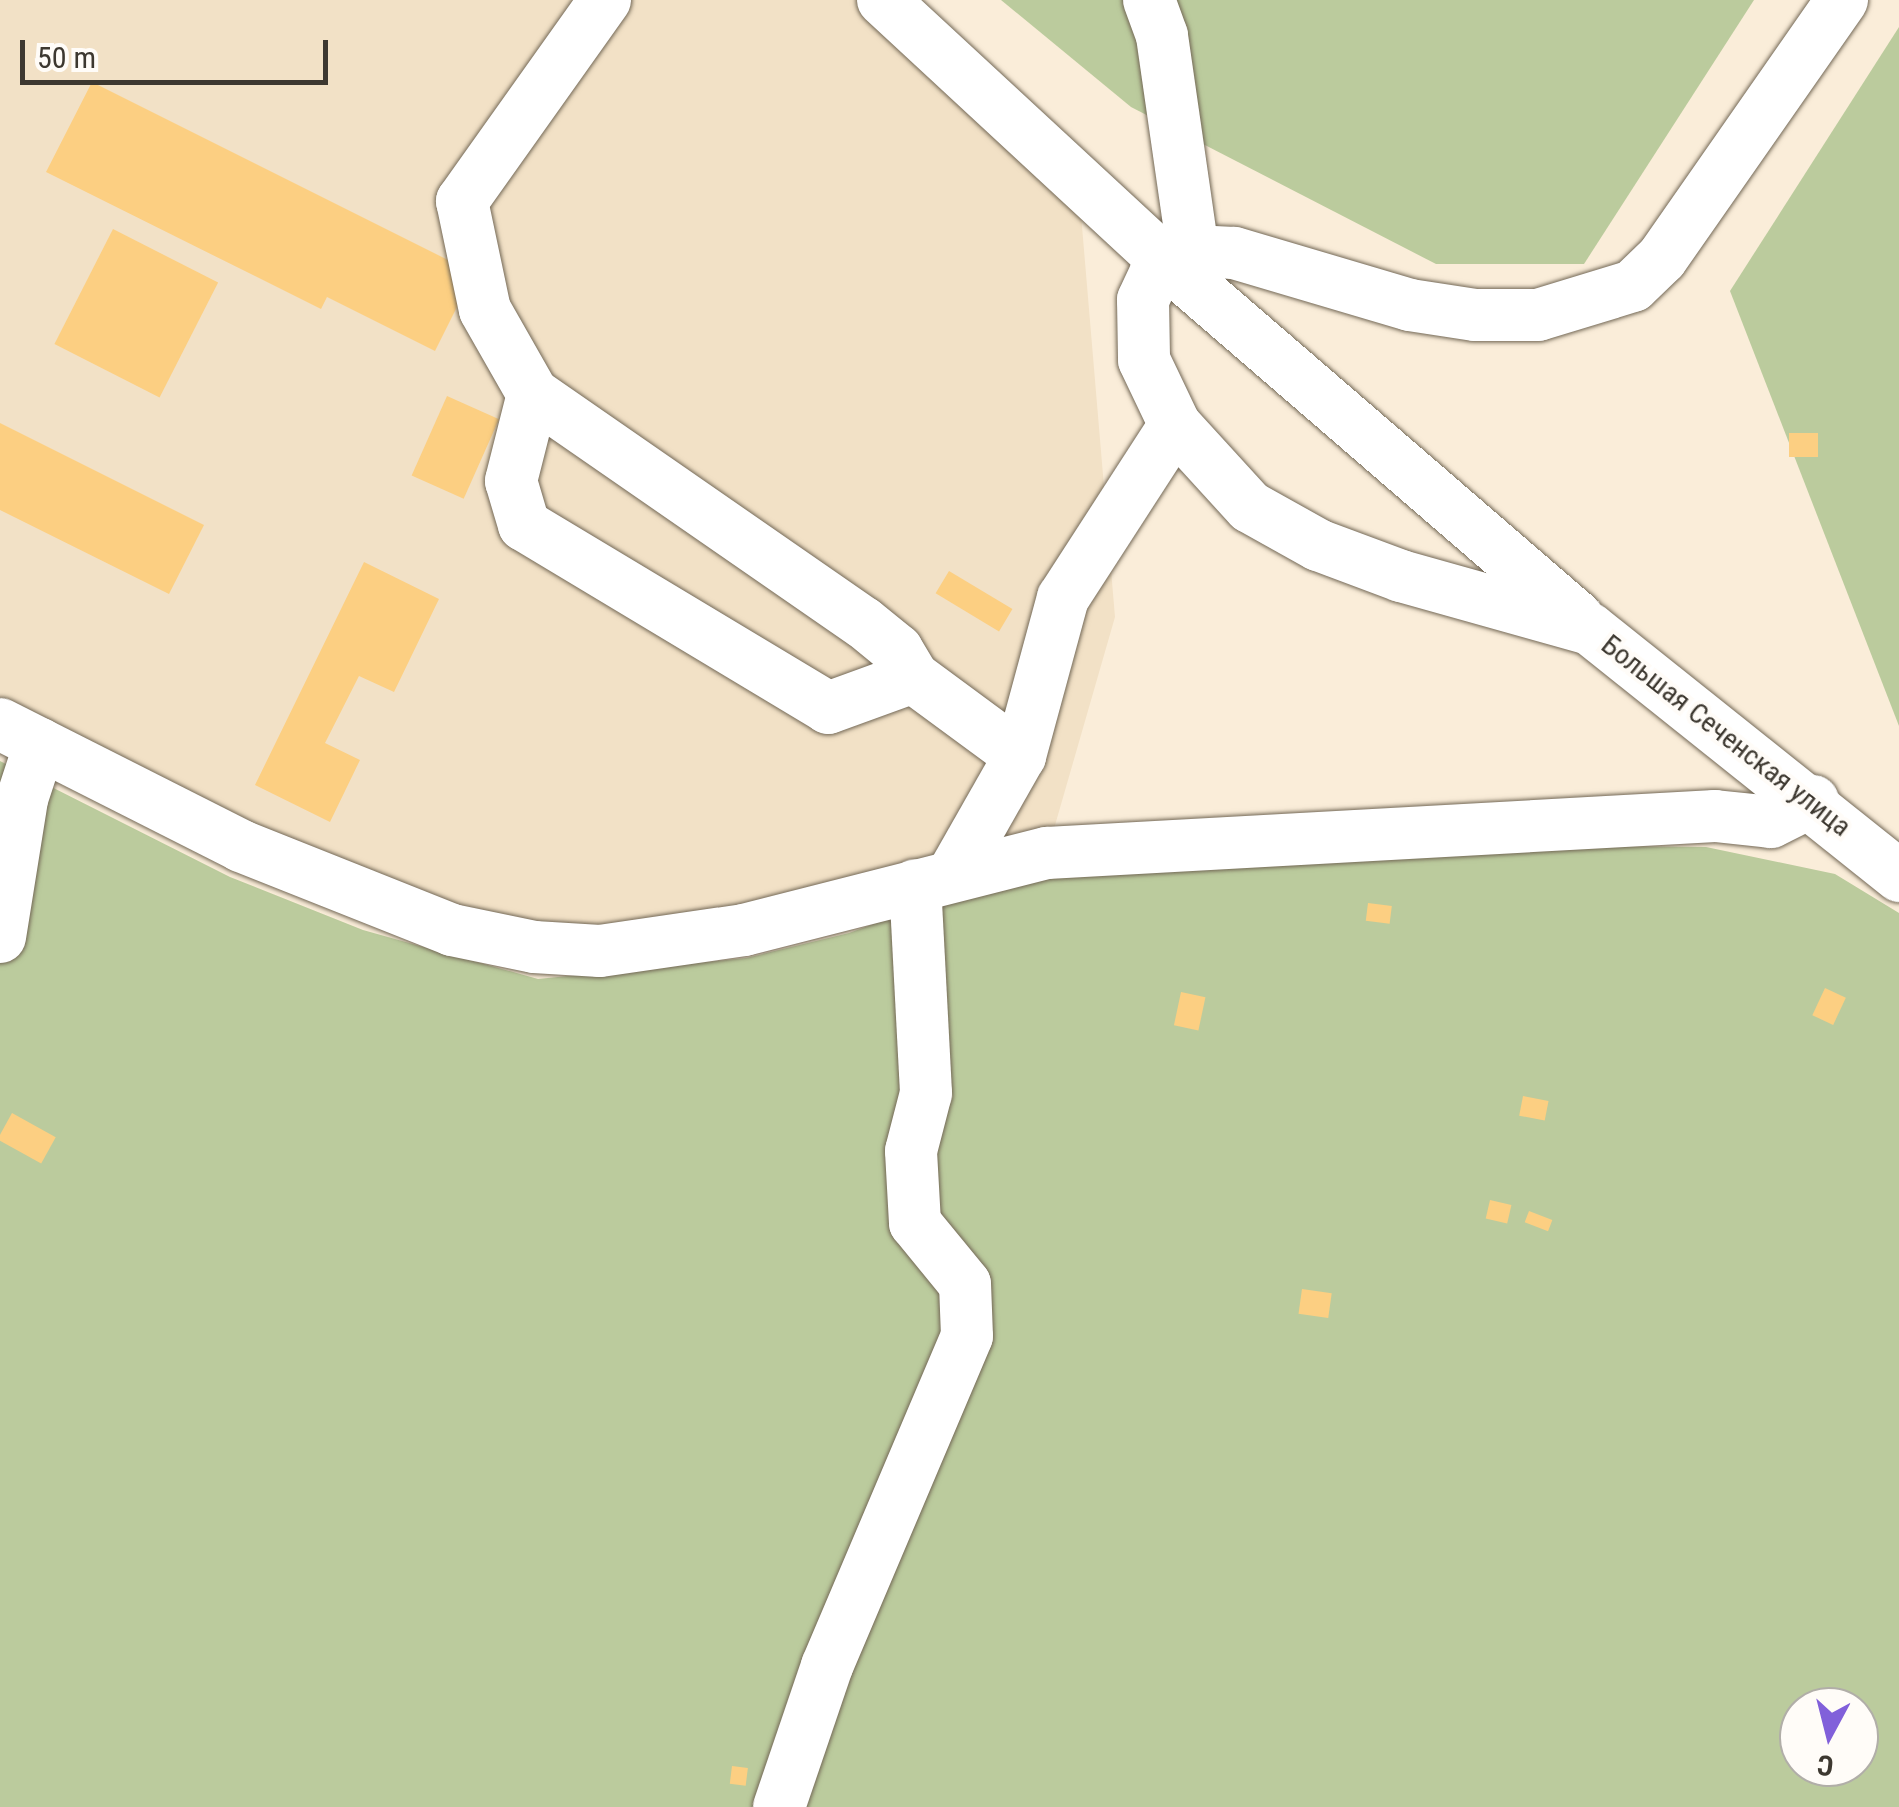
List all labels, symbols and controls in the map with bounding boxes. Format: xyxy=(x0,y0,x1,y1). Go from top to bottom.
scale bar xyxy=(25,20,332,82)
text: 50 m xyxy=(37,40,96,75)
street label: Большая Сеченская улица xyxy=(1595,628,1857,844)
north arrow xyxy=(1779,1687,1879,1787)
text: С xyxy=(1816,1748,1835,1783)

